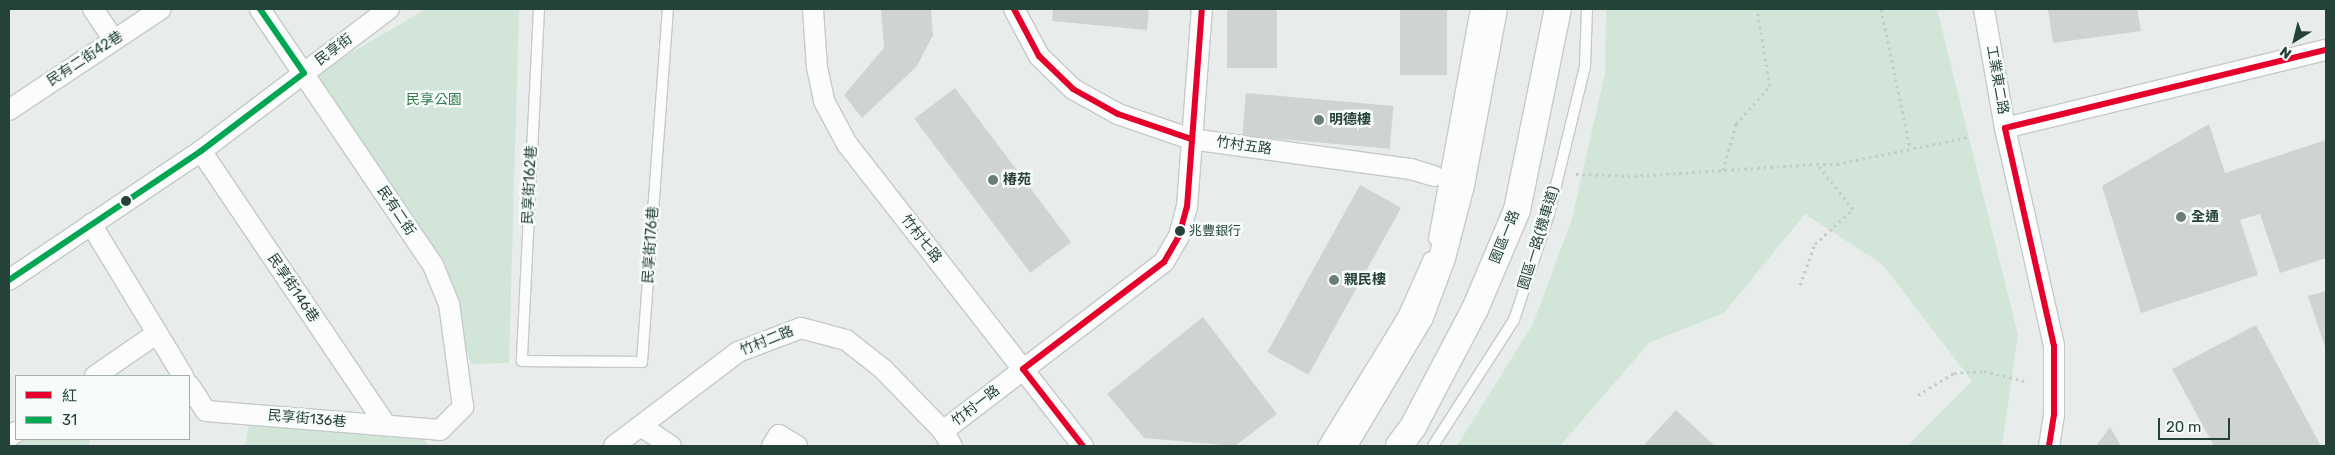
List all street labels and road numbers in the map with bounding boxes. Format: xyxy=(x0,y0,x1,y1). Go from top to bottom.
street label: 民有二街42巷 xyxy=(44,28,126,90)
street label: 民享街 xyxy=(312,31,356,69)
street label: 工業東二路 xyxy=(1983,44,2011,116)
street label: 竹村五路 xyxy=(1215,134,1273,158)
street label: 民享街162巷 xyxy=(520,145,540,225)
street label: 民有二街 xyxy=(373,183,419,239)
street label: 園區一路(機車道) xyxy=(1515,184,1563,292)
street label: 民享街176巷 xyxy=(640,206,662,284)
street label: 園區一路 xyxy=(1487,208,1523,266)
street label: 竹村七路 xyxy=(897,212,945,266)
street label: 民享街146巷 xyxy=(264,251,322,325)
street label: 竹村二路 xyxy=(738,323,796,359)
street label: 竹村一路 xyxy=(949,382,1003,430)
street label: 民享街136巷 xyxy=(267,407,347,431)

